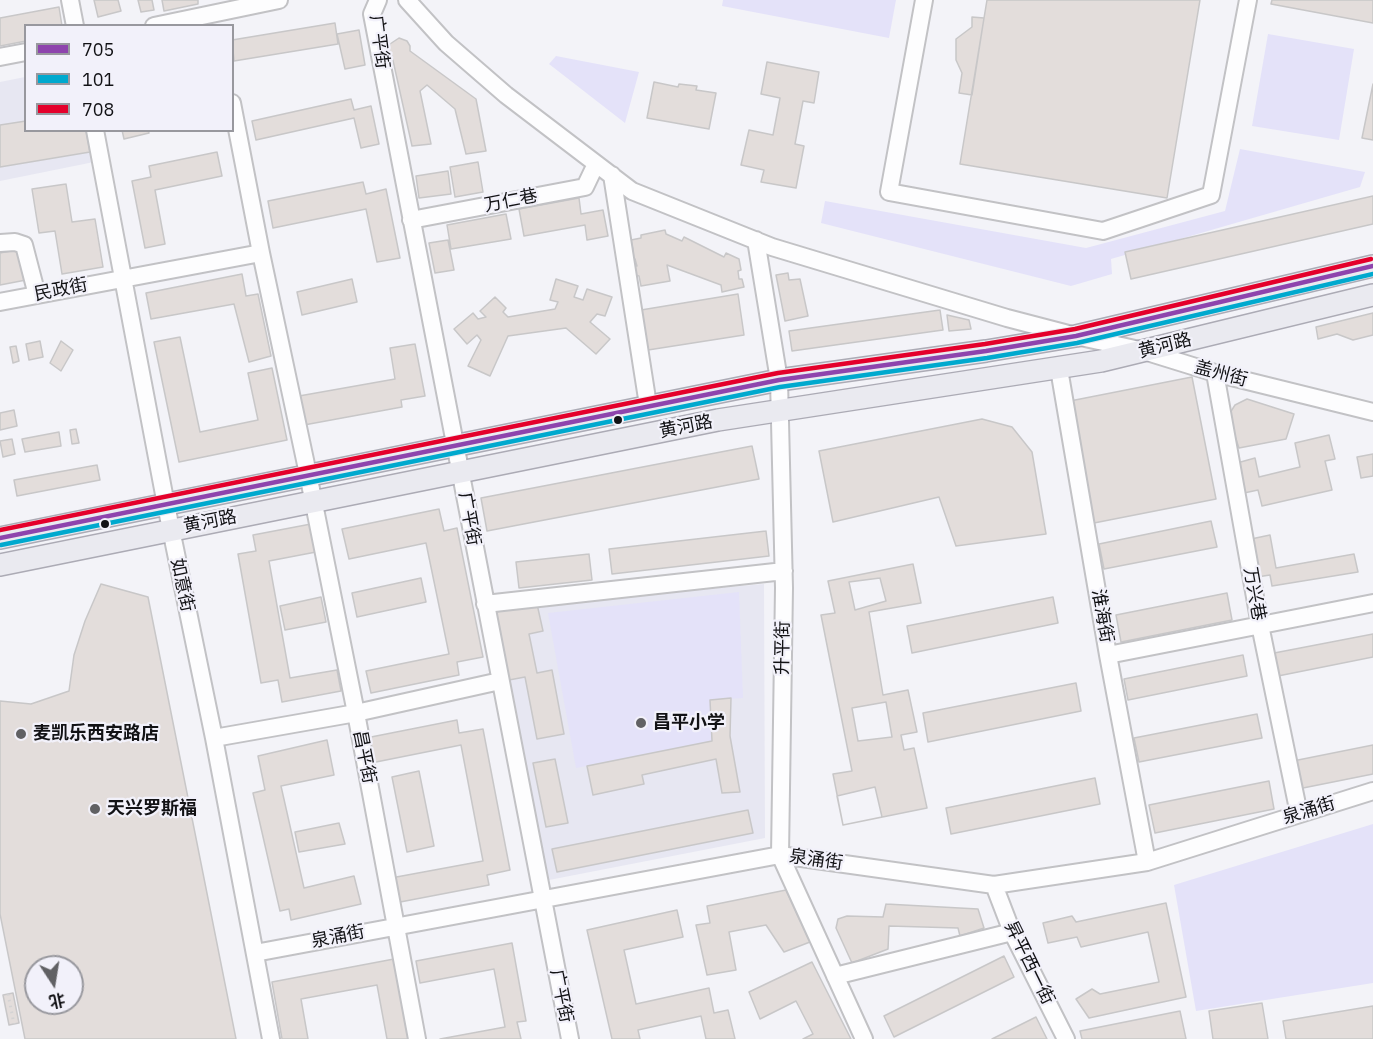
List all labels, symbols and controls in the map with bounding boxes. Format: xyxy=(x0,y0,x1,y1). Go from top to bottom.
street label: 广平街 xyxy=(365,14,393,70)
legend xyxy=(24,24,234,132)
text: 705 xyxy=(82,38,114,61)
text: 101 xyxy=(82,68,114,91)
text: 708 xyxy=(82,98,114,121)
street label: 万仁巷 xyxy=(482,185,540,217)
street label: 民政街 xyxy=(32,274,90,306)
street label: 黄河路 xyxy=(1136,329,1194,363)
street label: 盖州街 xyxy=(1192,357,1250,391)
street label: 黄河路 xyxy=(657,411,715,443)
unlabelled marker xyxy=(612,414,624,426)
street label: 广平街 xyxy=(454,491,484,547)
street label: 黄河路 xyxy=(181,506,239,538)
unlabelled marker xyxy=(99,518,111,530)
street label: 如意街 xyxy=(166,556,198,614)
street label: 万兴巷 xyxy=(1239,566,1269,622)
street label: 淮海街 xyxy=(1087,588,1117,644)
street label: 升平街 xyxy=(772,621,794,675)
place label: 昌平小学 xyxy=(653,712,725,734)
marker: 昌平小学 xyxy=(634,716,648,730)
place label: 麦凯乐西安路店 xyxy=(33,723,159,745)
marker: 麦凯乐西安路店 xyxy=(14,727,28,741)
street label: 昌平街 xyxy=(348,728,380,786)
street label: 泉涌街 xyxy=(1280,793,1338,829)
place label: 天兴罗斯福 xyxy=(107,798,197,820)
marker: 天兴罗斯福 xyxy=(88,802,102,816)
street label: 泉涌街 xyxy=(788,846,844,874)
street label: 昇平西一街 xyxy=(1000,918,1058,1008)
street label: 泉涌街 xyxy=(309,921,367,953)
north arrow xyxy=(24,955,84,1015)
street label: 广平街 xyxy=(545,967,577,1025)
text: 北 xyxy=(47,989,67,1012)

